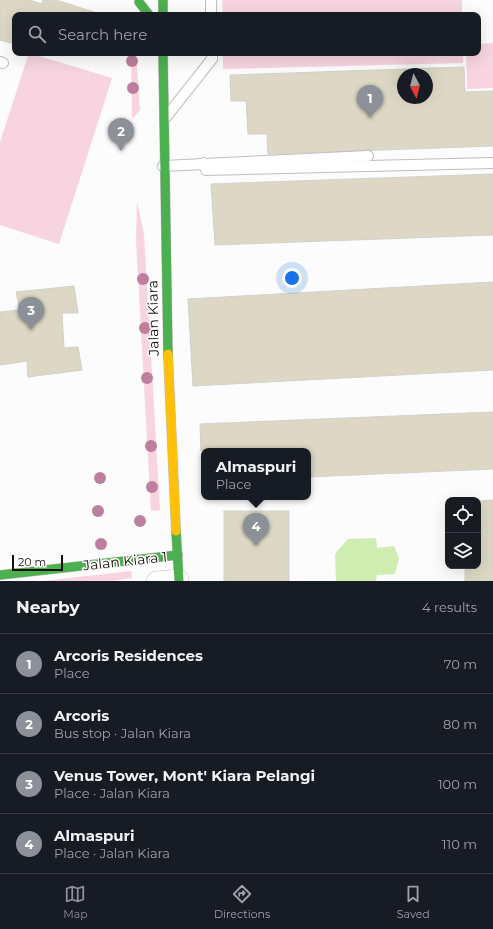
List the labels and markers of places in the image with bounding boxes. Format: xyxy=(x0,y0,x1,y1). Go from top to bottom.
pin: 1 xyxy=(357,85,383,118)
pin: 2 xyxy=(108,118,134,151)
pin: 3 xyxy=(18,297,44,330)
pin: 4 xyxy=(243,513,269,546)

